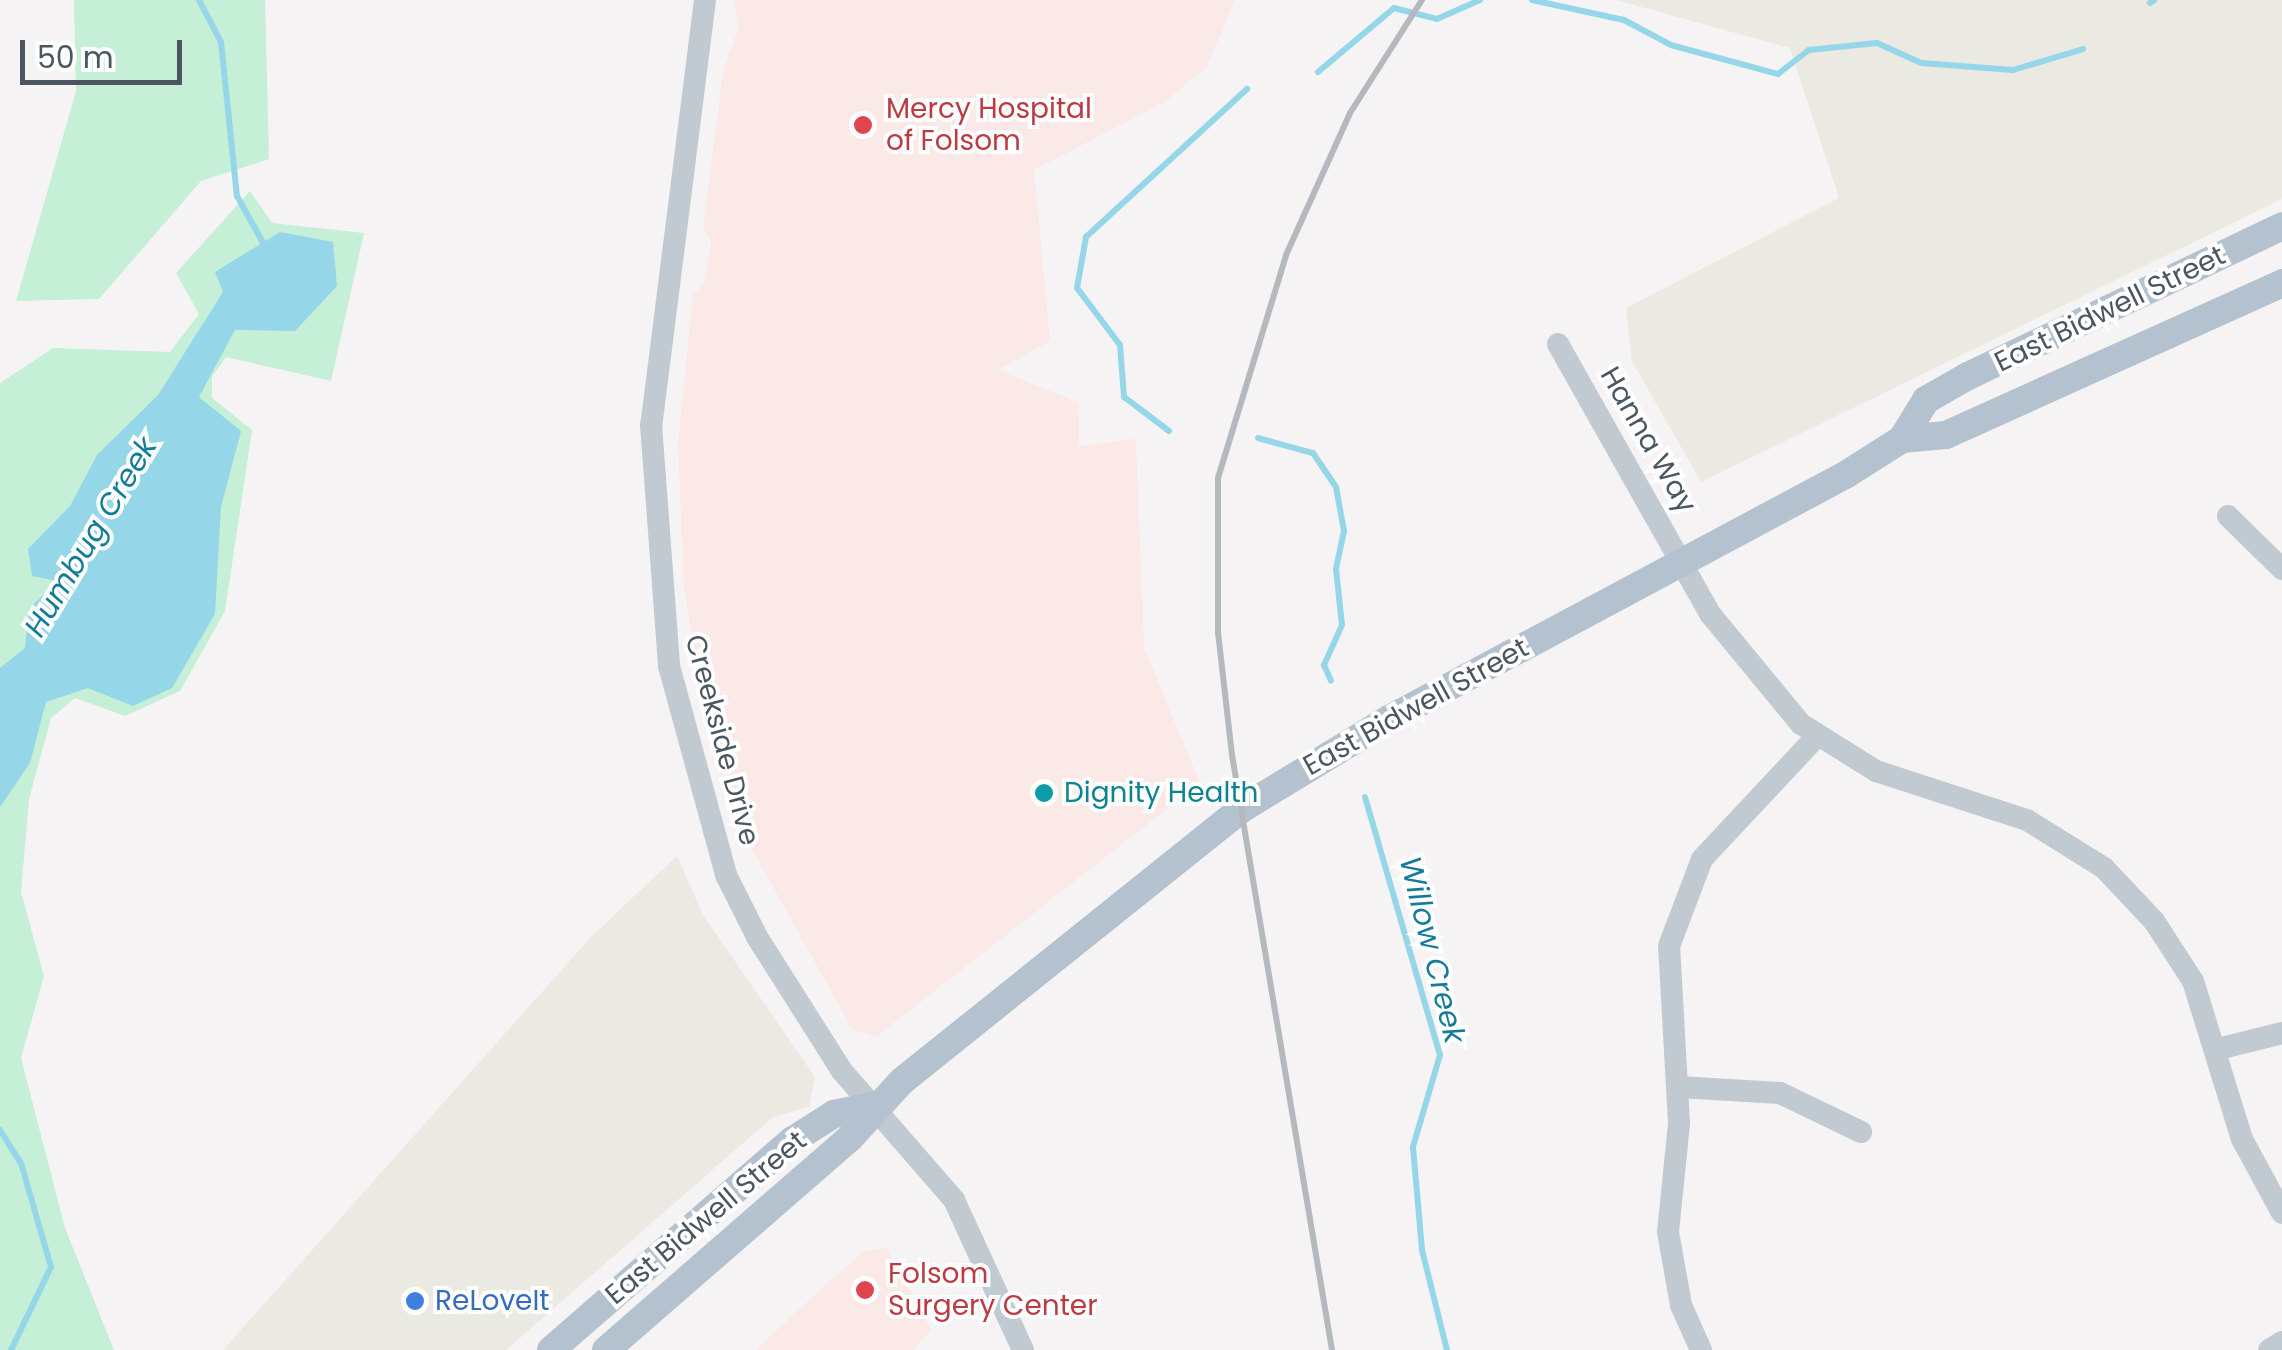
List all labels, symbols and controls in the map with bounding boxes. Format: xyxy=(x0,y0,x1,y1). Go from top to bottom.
scale bar xyxy=(25,20,188,82)
text: 50 m xyxy=(37,36,114,79)
place label: Mercy Hospital of Folsom xyxy=(886,92,1092,158)
marker: Mercy Hospital of Folsom xyxy=(850,112,876,138)
street label: East Bidwell Street xyxy=(1989,239,2231,379)
street label: Hanna Way xyxy=(1593,361,1703,519)
water label: Humbug Creek xyxy=(17,431,165,643)
street label: Creekside Drive xyxy=(678,631,766,849)
street label: East Bidwell Street xyxy=(1298,631,1534,783)
place label: Dignity Health xyxy=(1064,776,1259,810)
marker: Dignity Health xyxy=(1033,782,1055,804)
water label: Willow Creek xyxy=(1391,853,1473,1047)
street label: East Bidwell Street xyxy=(599,1124,813,1312)
place label: Folsom Surgery Center xyxy=(888,1257,1098,1323)
marker: Folsom Surgery Center xyxy=(852,1277,878,1303)
place label: ReLoveIt xyxy=(435,1284,550,1318)
marker: ReLoveIt xyxy=(404,1290,426,1312)

